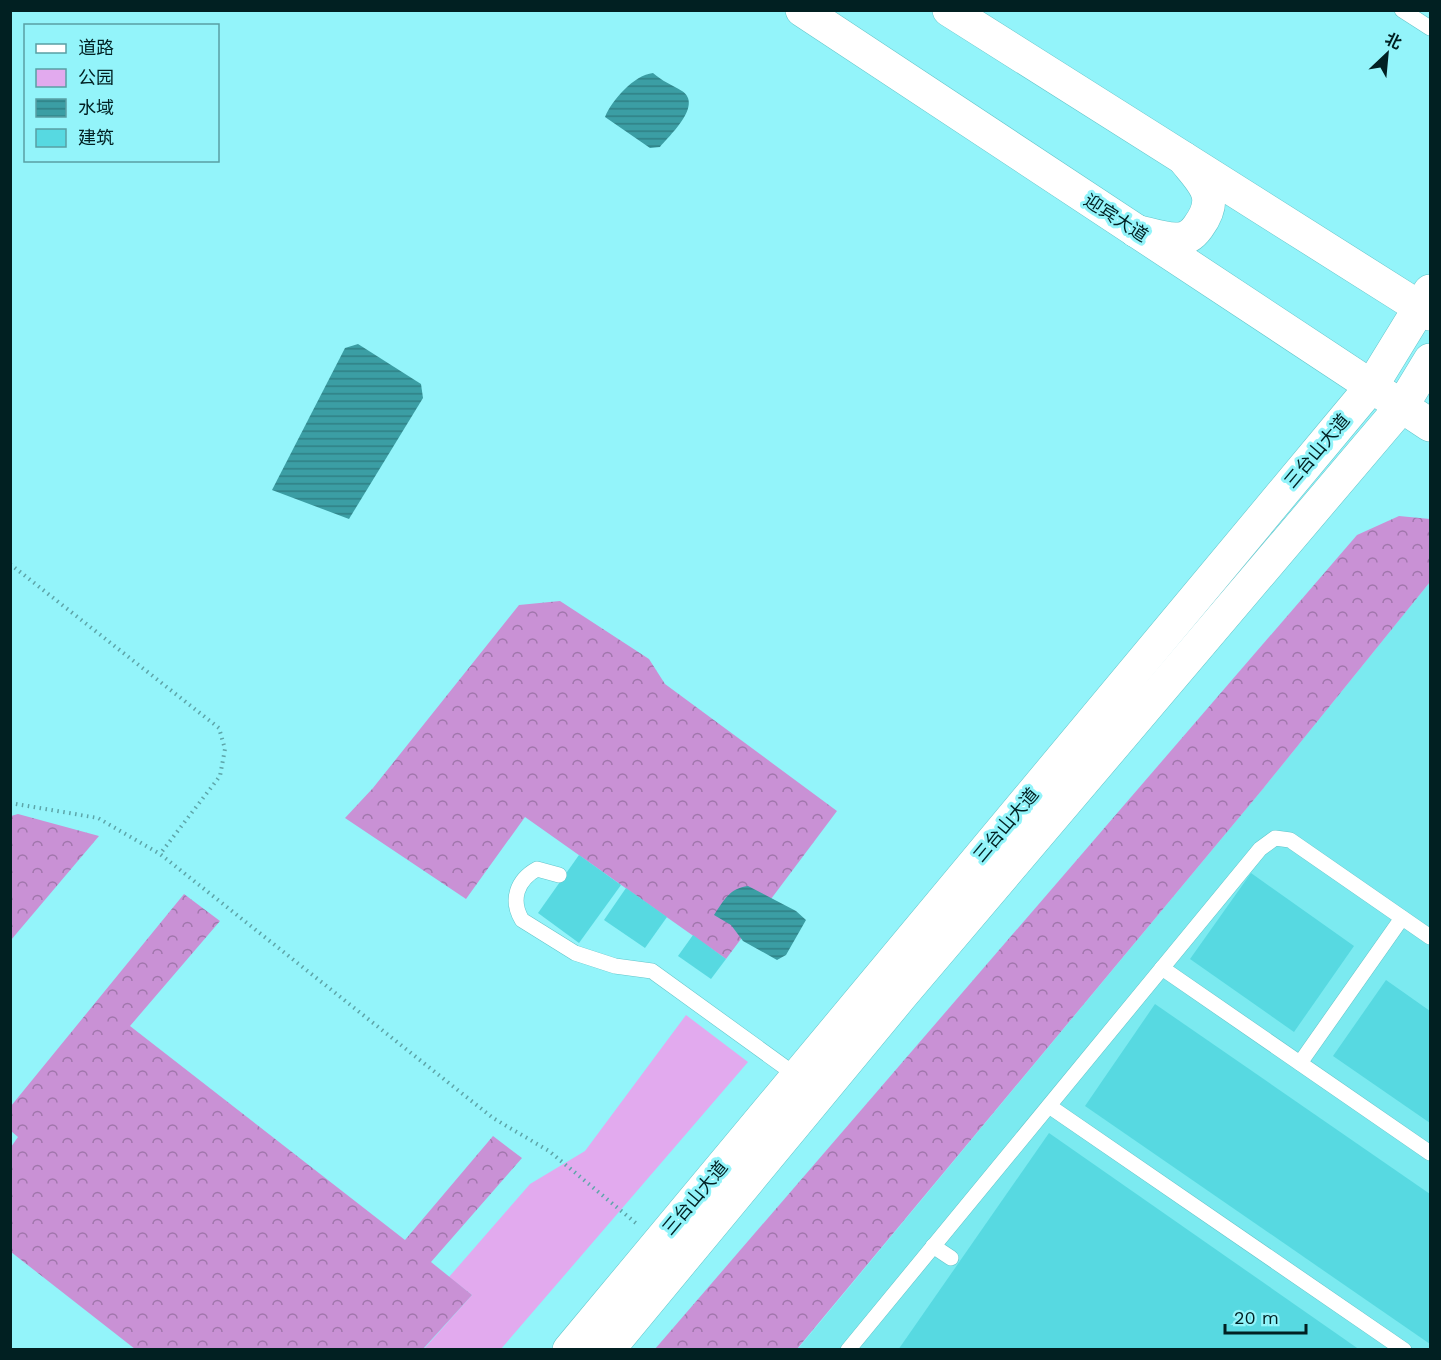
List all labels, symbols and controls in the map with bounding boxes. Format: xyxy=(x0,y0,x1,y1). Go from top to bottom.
legend xyxy=(24,24,219,162)
north arrow xyxy=(1357,24,1417,84)
text: 北 xyxy=(1382,29,1405,53)
text: 道路 xyxy=(78,37,114,58)
text: 公园 xyxy=(78,67,114,88)
text: 水域 xyxy=(78,97,114,118)
text: 建筑 xyxy=(78,127,114,148)
street label: 迎宾大道 xyxy=(1080,189,1152,246)
street label: 三台山大道 xyxy=(1280,409,1354,492)
street label: 三台山大道 xyxy=(969,783,1043,866)
street label: 三台山大道 xyxy=(658,1156,732,1239)
scale bar xyxy=(1225,1297,1306,1335)
text: 20 m xyxy=(1234,1307,1279,1328)

